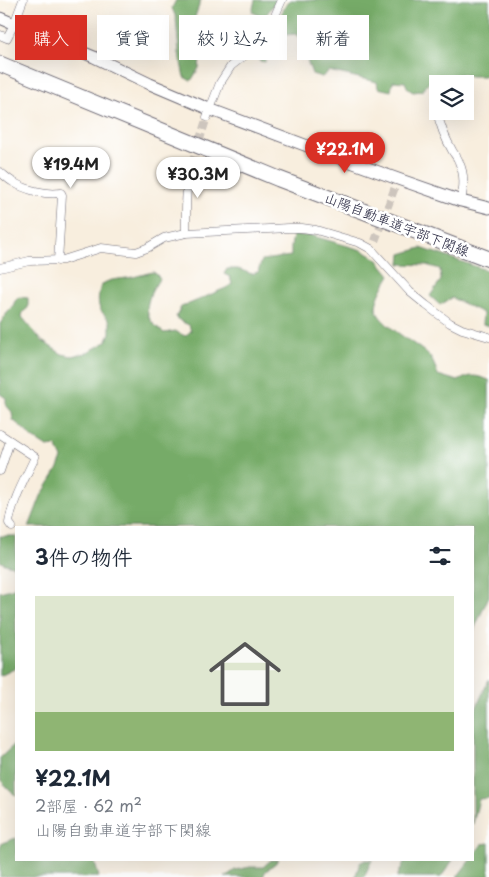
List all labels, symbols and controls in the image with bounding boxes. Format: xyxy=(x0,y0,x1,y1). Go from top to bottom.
chip: 購入 xyxy=(15,15,87,60)
chip: 賃貸 xyxy=(97,15,169,60)
chip: 絞り込み xyxy=(179,15,287,60)
chip: 新着 xyxy=(297,15,369,60)
map controls xyxy=(429,75,474,120)
button: layers xyxy=(429,75,474,120)
pin: ¥22.1M xyxy=(304,132,386,174)
text: ¥22.1M xyxy=(316,136,374,160)
pin: ¥19.4M xyxy=(30,146,112,189)
text: ¥19.4M xyxy=(43,151,99,175)
pin: ¥30.3M xyxy=(157,156,239,199)
text: ¥30.3M xyxy=(167,161,229,185)
street label: 山陽自動車道宇部下関線 xyxy=(321,187,473,261)
text: 3件の物件 xyxy=(35,540,133,572)
icon: filters xyxy=(426,542,454,570)
icon: home xyxy=(200,629,290,719)
text: ¥22.1M xyxy=(35,761,111,793)
text: 2部屋 · 62 m² xyxy=(35,793,142,817)
text: 山陽自動車道宇部下関線 xyxy=(35,817,211,841)

